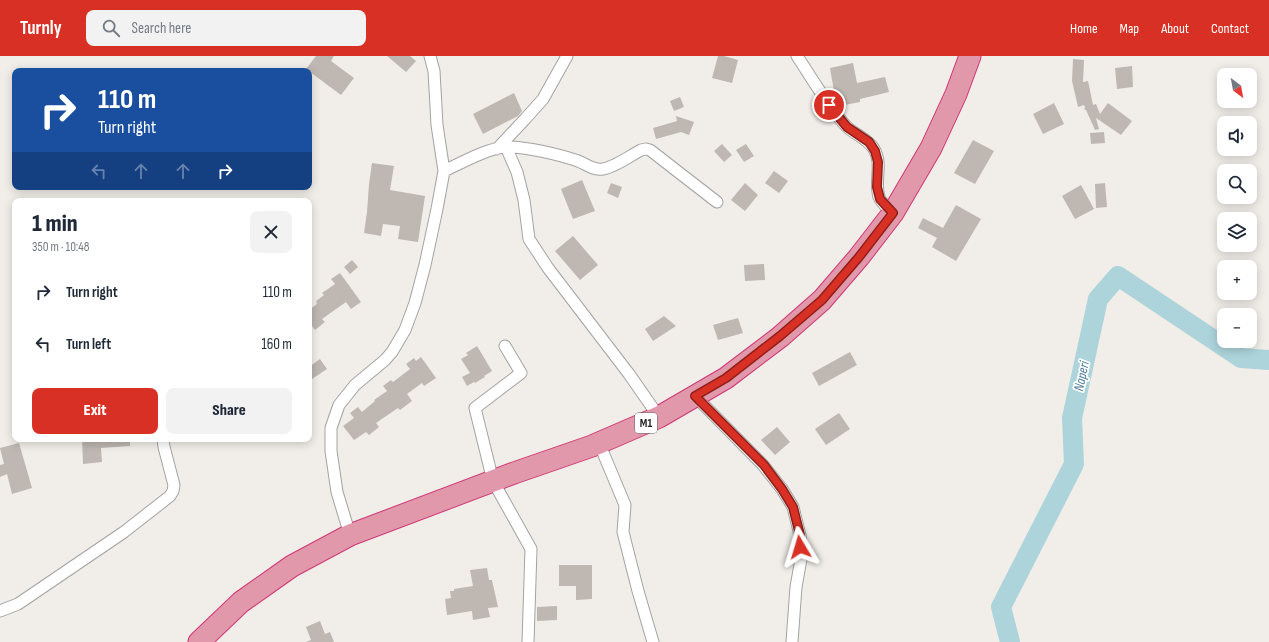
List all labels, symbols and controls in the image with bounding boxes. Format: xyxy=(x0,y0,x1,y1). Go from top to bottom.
search box xyxy=(86,10,366,46)
text: Turnly xyxy=(20,17,62,40)
icon: search xyxy=(100,17,122,39)
text: Search here xyxy=(132,19,191,38)
text: Home xyxy=(1070,20,1098,37)
text: Map xyxy=(1120,20,1139,37)
text: About xyxy=(1161,20,1189,37)
text: Contact xyxy=(1211,20,1249,37)
north arrow xyxy=(1217,68,1257,108)
map controls xyxy=(1217,68,1257,348)
text: 110 m xyxy=(98,83,156,116)
icon: right xyxy=(32,84,84,136)
pin xyxy=(812,88,846,122)
icon: arrive xyxy=(818,94,840,116)
button: sound xyxy=(1217,116,1257,156)
text: Turn right xyxy=(98,117,156,138)
icon: left xyxy=(88,160,110,182)
icon: ahead xyxy=(130,160,152,182)
icon: ahead xyxy=(172,160,194,182)
icon: right xyxy=(214,160,236,182)
button: search xyxy=(1217,164,1257,204)
text: 1 min xyxy=(32,209,78,238)
button: close xyxy=(250,211,292,253)
button: layers xyxy=(1217,212,1257,252)
text: 350 m · 10:48 xyxy=(32,239,89,255)
button: + xyxy=(1217,260,1257,300)
icon: right xyxy=(32,281,54,303)
text: Turn right xyxy=(66,283,118,302)
text: 110 m xyxy=(263,283,292,302)
button: − xyxy=(1217,308,1257,348)
icon: left xyxy=(32,333,54,355)
text: Turn left xyxy=(66,335,111,354)
text: 160 m xyxy=(261,335,292,354)
water label: Naperi xyxy=(1070,359,1093,393)
button: Exit xyxy=(32,388,158,434)
button: Share xyxy=(166,388,292,434)
road number: M1 xyxy=(635,413,657,433)
position arrow xyxy=(779,526,821,568)

